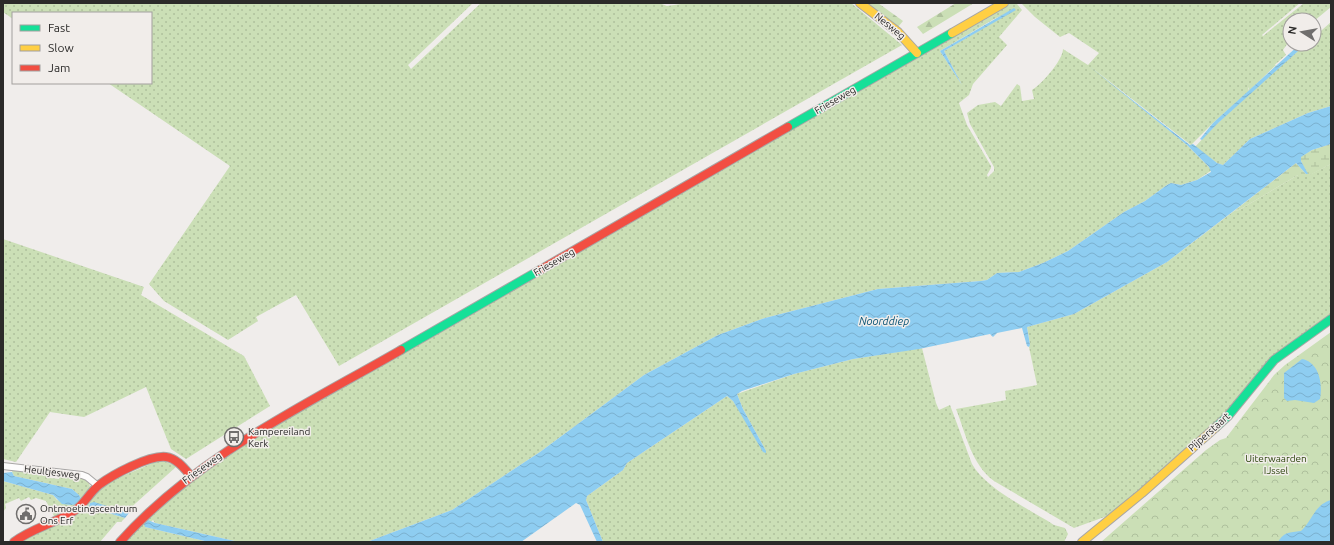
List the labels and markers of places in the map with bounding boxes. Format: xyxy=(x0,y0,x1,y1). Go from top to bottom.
bus stop icon: Kampereiland Kerk xyxy=(223,426,245,448)
place label: Kampereiland Kerk xyxy=(248,426,310,449)
public building icon: Ontmoetingscentrum Ons Erf xyxy=(15,503,37,525)
place label: Ontmoetingscentrum Ons Erf xyxy=(40,503,137,526)

